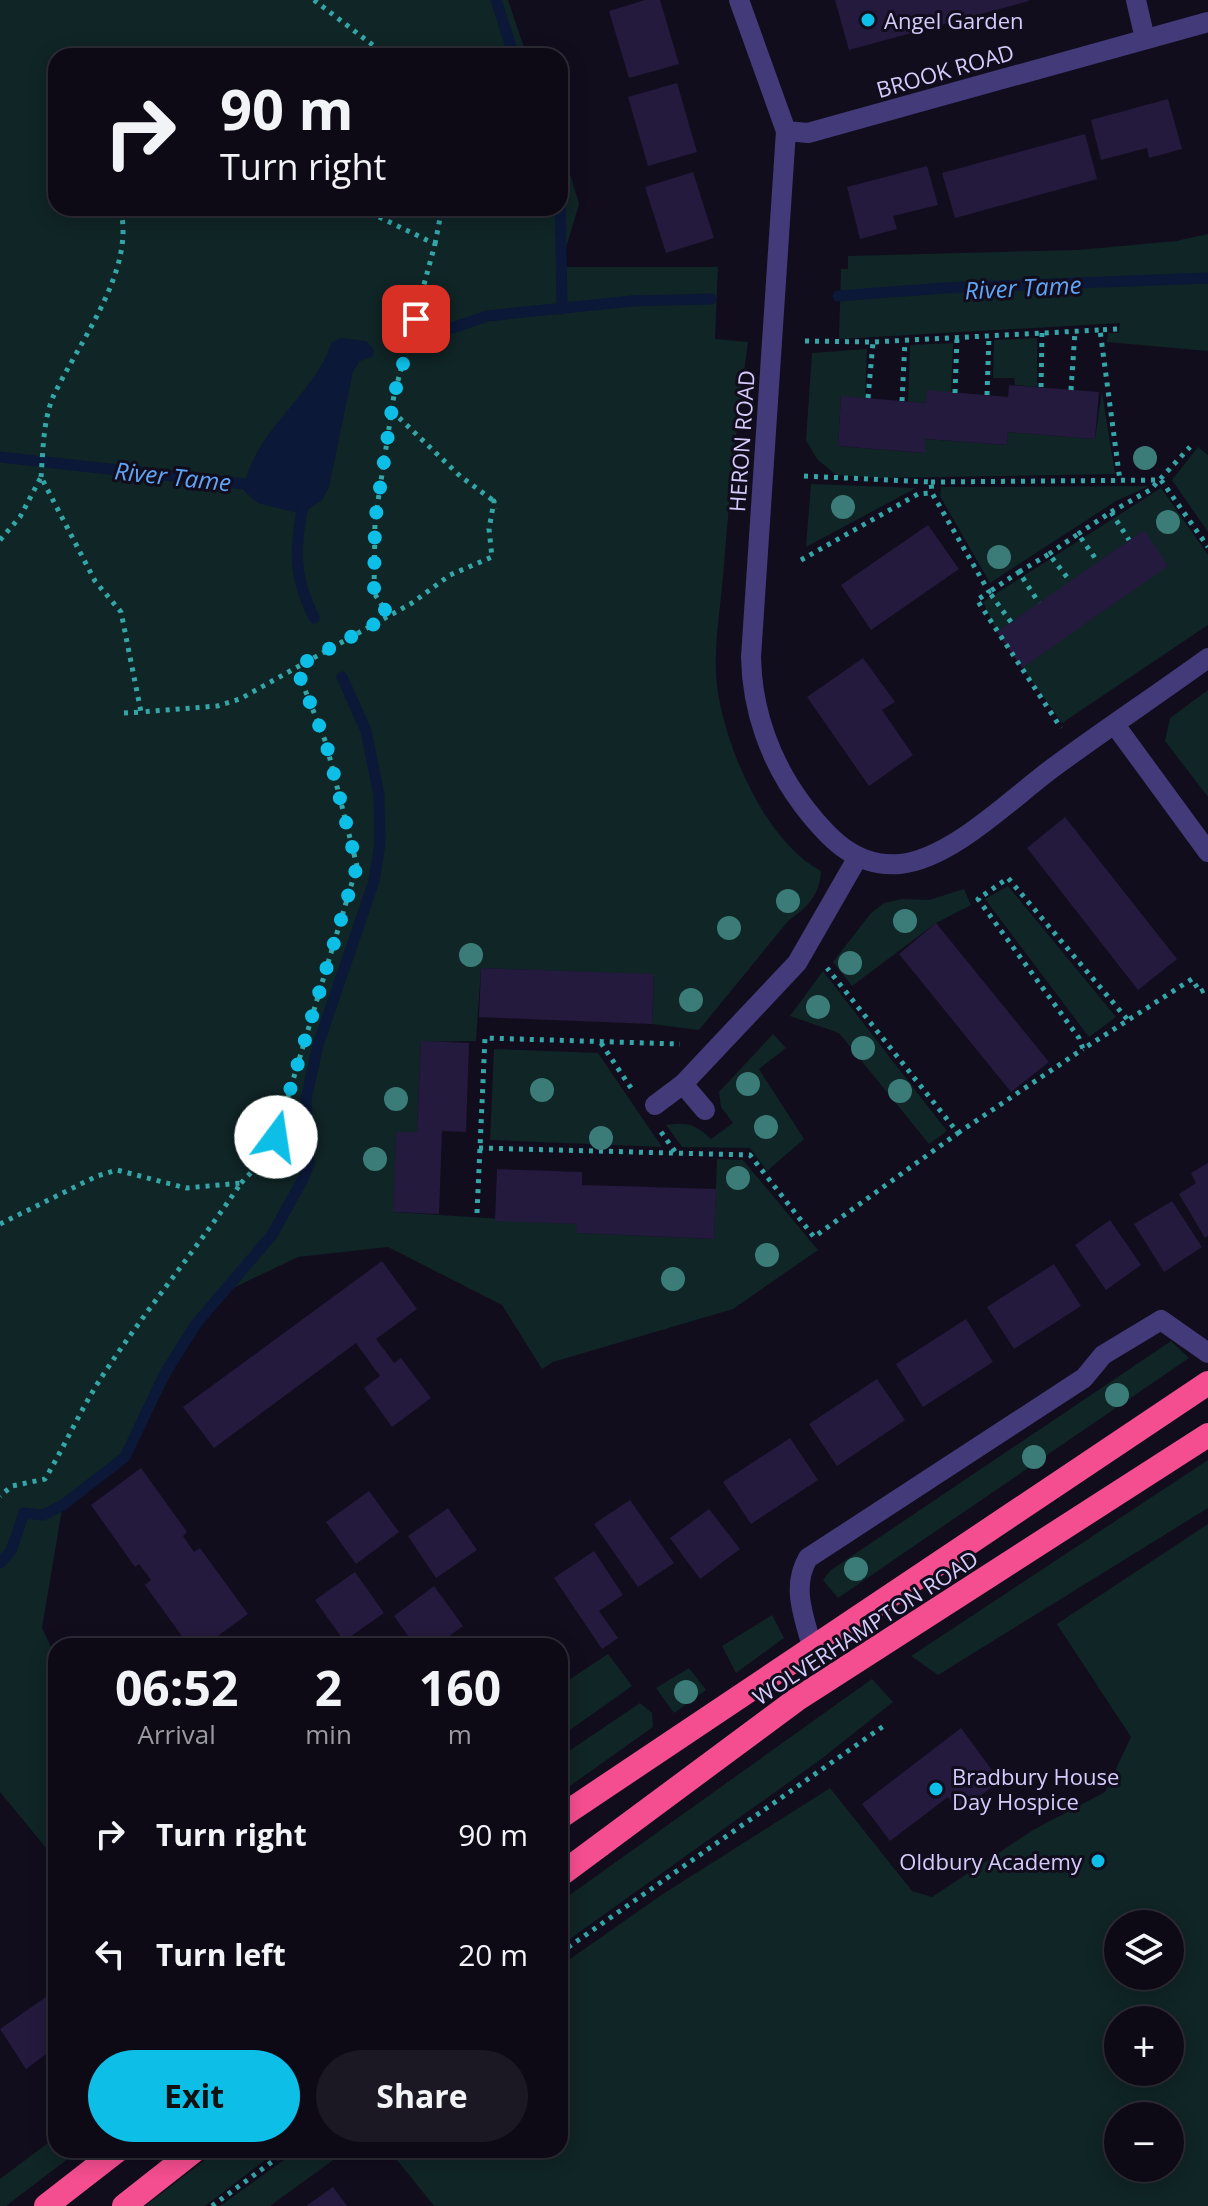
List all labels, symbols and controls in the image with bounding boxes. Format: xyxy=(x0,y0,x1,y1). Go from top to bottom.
place label: Angel Garden xyxy=(884,5,1024,35)
marker: Angel Garden xyxy=(859,11,877,29)
street label: BROOK ROAD xyxy=(873,36,1017,104)
text: 90 m xyxy=(220,70,354,146)
icon: right xyxy=(88,80,192,184)
text: Turn right xyxy=(220,142,386,191)
water label: River Tame xyxy=(964,267,1082,307)
pin xyxy=(382,285,450,353)
icon: arrive xyxy=(394,297,438,341)
street label: HERON ROAD xyxy=(721,369,761,513)
water label: River Tame xyxy=(113,453,233,499)
position arrow xyxy=(234,1095,318,1179)
street label: WOLVERHAMPTON ROAD xyxy=(747,1543,983,1711)
text: 06:52 xyxy=(115,1655,238,1720)
text: 2 xyxy=(315,1655,342,1720)
text: 160 xyxy=(419,1655,501,1720)
text: Arrival xyxy=(137,1716,216,1752)
text: min xyxy=(305,1716,352,1752)
text: m xyxy=(448,1716,472,1752)
place label: Bradbury House Day Hospice xyxy=(952,1761,1119,1816)
marker: Bradbury House Day Hospice xyxy=(927,1780,945,1798)
icon: right xyxy=(88,1812,132,1856)
text: Turn right xyxy=(156,1814,307,1855)
text: 90 m xyxy=(458,1814,528,1855)
place label: Oldbury Academy xyxy=(899,1846,1083,1876)
marker: Oldbury Academy xyxy=(1089,1852,1107,1870)
map controls xyxy=(1104,1910,1184,2182)
button: layers xyxy=(1104,1910,1184,1990)
icon: left xyxy=(88,1932,132,1976)
text: Turn left xyxy=(156,1934,286,1975)
text: 20 m xyxy=(458,1934,528,1975)
button: + xyxy=(1104,2006,1184,2086)
button: Exit xyxy=(88,2050,300,2142)
button: Share xyxy=(316,2050,528,2142)
button: − xyxy=(1104,2102,1184,2182)

